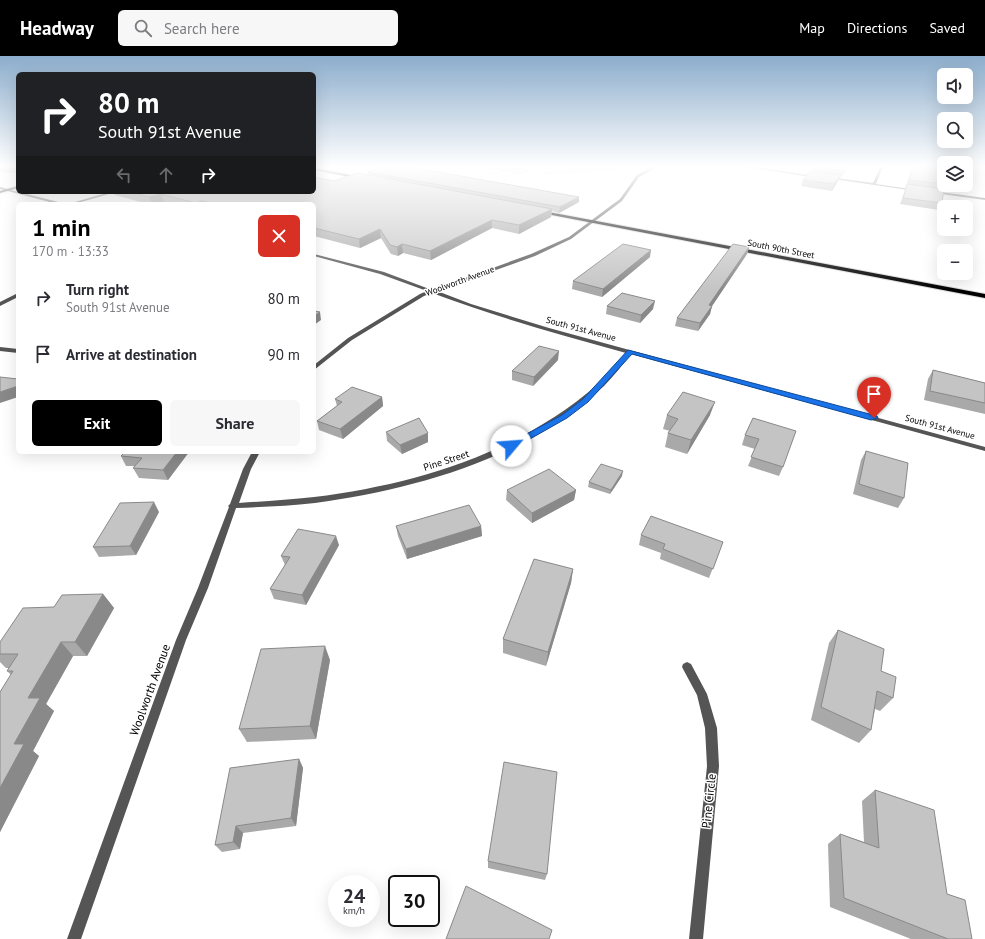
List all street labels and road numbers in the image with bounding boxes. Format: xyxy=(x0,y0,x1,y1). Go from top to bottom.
street label: South 90th Street xyxy=(747,237,816,260)
street label: Woolworth Avenue xyxy=(424,263,496,298)
street label: South 91st Avenue xyxy=(545,314,618,343)
street label: South 91st Avenue xyxy=(904,412,977,441)
street label: Pine Street xyxy=(422,447,471,474)
street label: Woolworth Avenue xyxy=(126,642,173,738)
street label: Pine Circle xyxy=(698,773,719,829)

